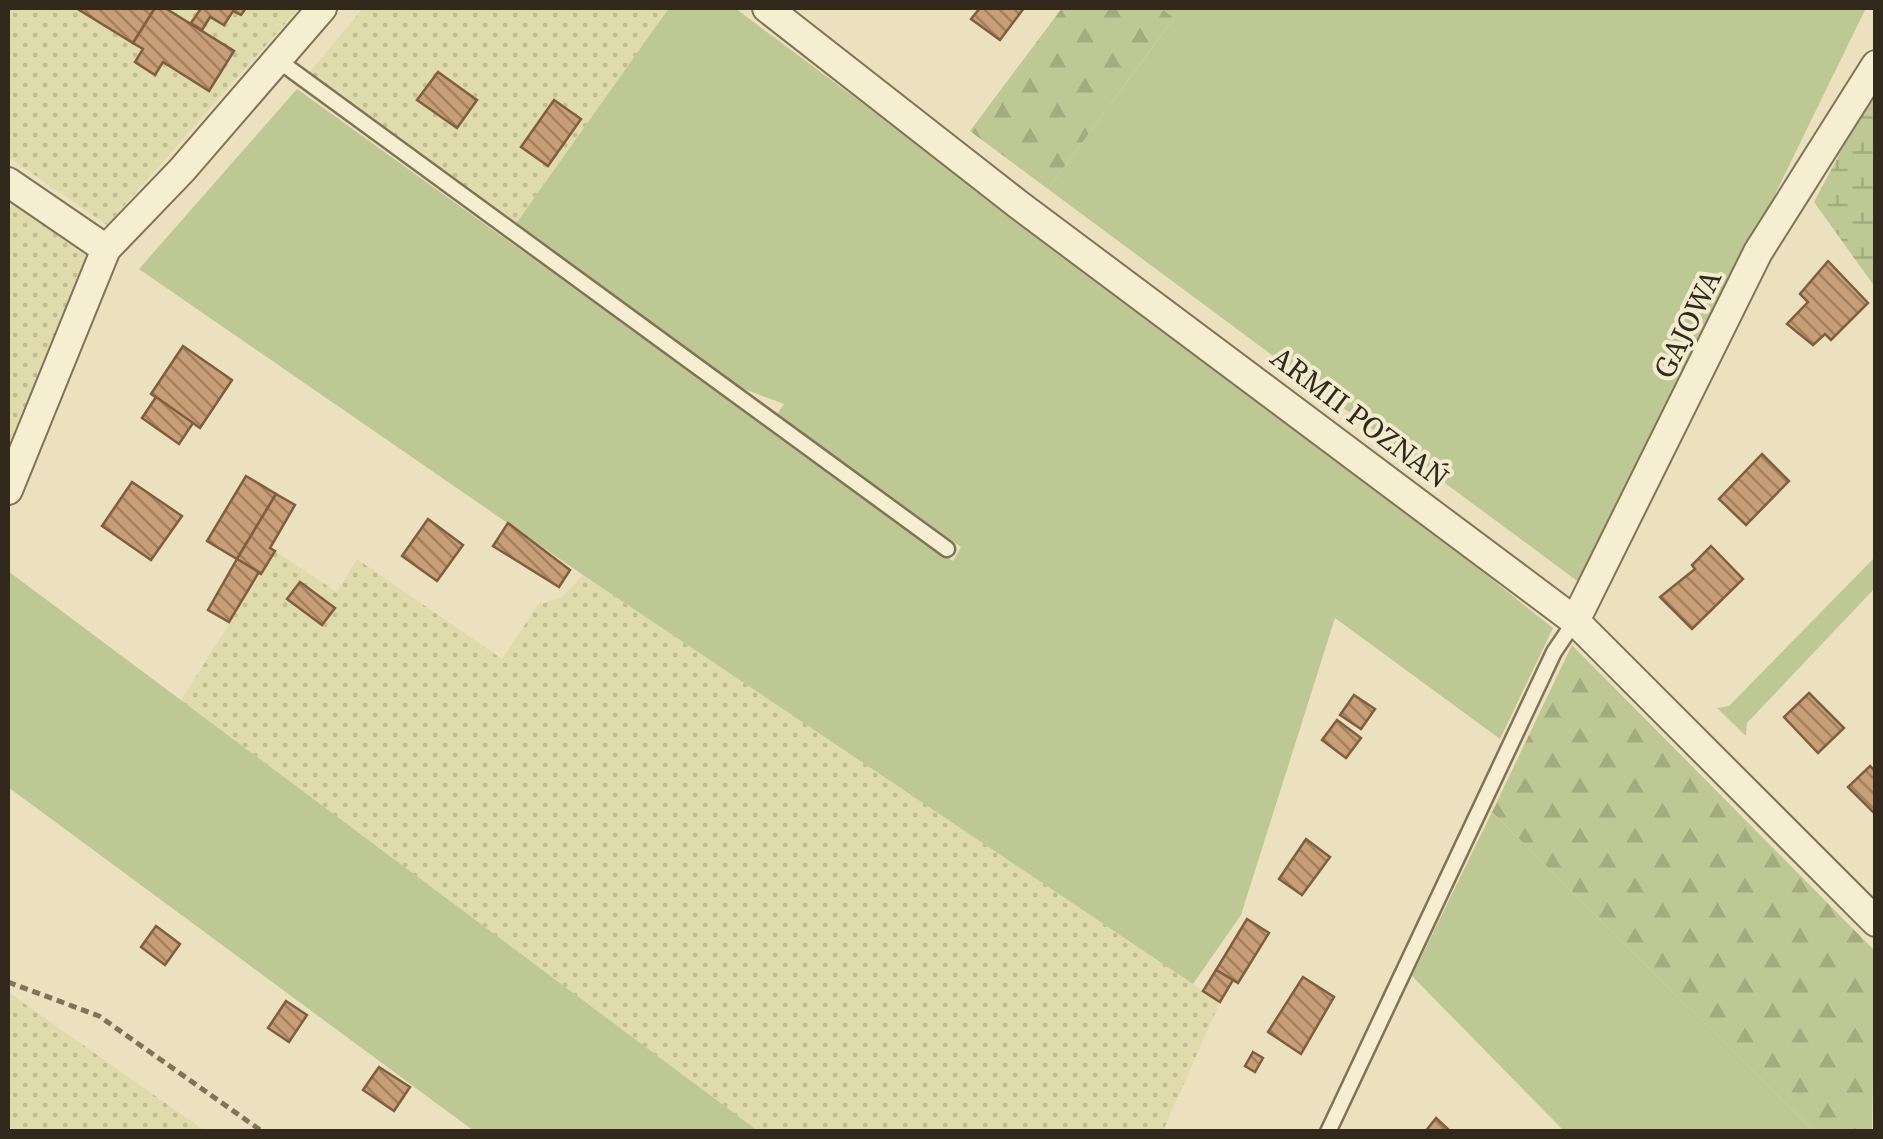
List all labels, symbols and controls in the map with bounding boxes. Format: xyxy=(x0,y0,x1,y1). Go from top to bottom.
street label: GAJOWA xyxy=(1643,263,1731,385)
street label: ARMII POZNAŃ xyxy=(1262,336,1458,498)

